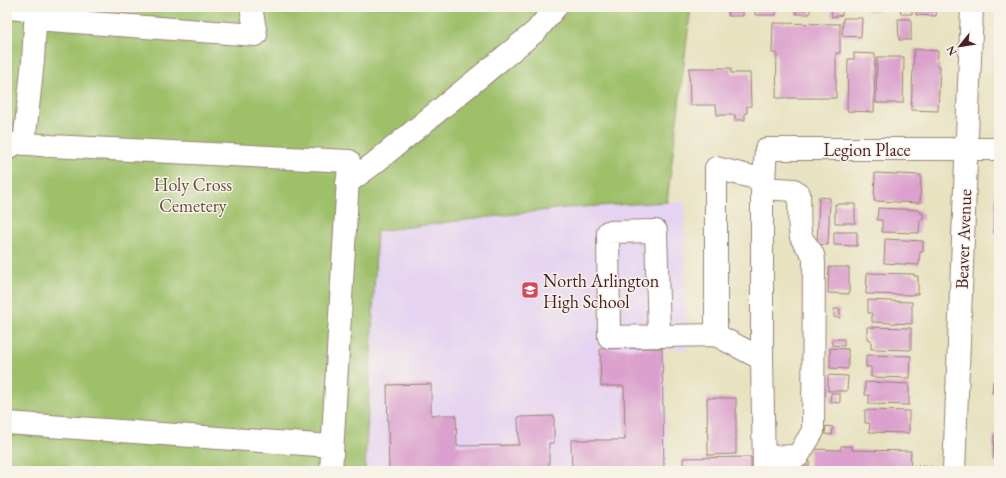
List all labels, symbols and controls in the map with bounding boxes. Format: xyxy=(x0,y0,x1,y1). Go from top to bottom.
north arrow xyxy=(940,26,980,66)
text: N xyxy=(943,44,960,58)
street label: Legion Place xyxy=(823,138,911,161)
park label: Holy Cross Cemetery xyxy=(154,173,232,217)
street label: Beaver Avenue xyxy=(950,189,976,289)
place label: North Arlington High School xyxy=(543,269,660,313)
school or university icon: North Arlington High School xyxy=(520,280,540,300)

